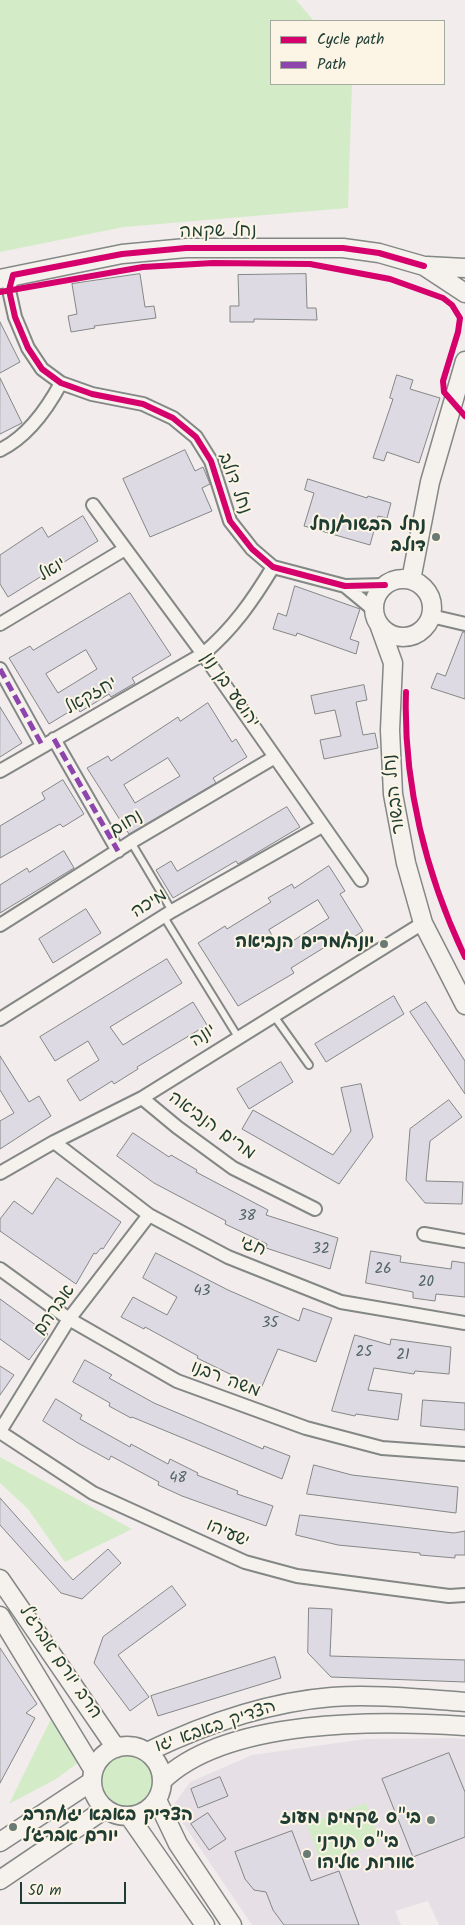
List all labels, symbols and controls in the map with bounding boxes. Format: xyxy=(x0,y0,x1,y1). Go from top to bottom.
legend xyxy=(270,20,445,85)
text: Cycle path xyxy=(317,28,384,52)
text: Path xyxy=(317,53,346,77)
street label: נחל שקמה xyxy=(179,222,257,244)
street label: נחל דולב xyxy=(211,450,255,518)
place label: נחל הבשור/נחל דולב xyxy=(310,516,426,558)
marker: נחל הבשור/נחל דולב xyxy=(430,531,442,543)
street label: יואל xyxy=(35,554,71,588)
street label: יהושע בן נון xyxy=(195,649,263,733)
street label: יחזקאל xyxy=(62,674,122,720)
street label: נחל הבשור xyxy=(380,753,412,835)
street label: נחום xyxy=(107,807,147,843)
street label: מיכה xyxy=(128,886,172,924)
place label: יונה/מרים הנביאה xyxy=(235,933,374,955)
marker: יונה/מרים הנביאה xyxy=(378,938,390,950)
street label: יונה xyxy=(187,1021,221,1053)
street label: מרים הנביאה xyxy=(163,1088,259,1166)
house number: 38 xyxy=(238,1208,256,1226)
street label: חגי xyxy=(236,1233,268,1263)
house number: 32 xyxy=(312,1241,330,1259)
house number: 26 xyxy=(374,1261,392,1279)
house number: 20 xyxy=(418,1274,434,1292)
street label: אברהם xyxy=(31,1281,81,1341)
house number: 43 xyxy=(194,1283,210,1301)
house number: 35 xyxy=(262,1315,278,1333)
house number: 25 xyxy=(356,1344,372,1362)
house number: 21 xyxy=(396,1347,410,1365)
street label: משה רבנו xyxy=(187,1358,263,1404)
house number: 48 xyxy=(169,1470,187,1488)
street label: ישעיהו xyxy=(202,1516,252,1554)
street label: הרב יורם אברג'ל xyxy=(13,1602,105,1724)
street label: הצדיק באבא יגו xyxy=(153,1697,279,1759)
place label: הצדיק באבא יגו/הרב יורם אברג׳ל xyxy=(23,1806,193,1848)
place label: בי"ס שקמים מעוז xyxy=(280,1809,421,1831)
marker: בי"ס שקמים מעוז xyxy=(425,1814,437,1826)
marker: הצדיק באבא יגו/הרב יורם אברג׳ל xyxy=(7,1821,19,1833)
place label: בי"ס תורני אורות אליהו xyxy=(317,1833,415,1876)
marker: בי"ס תורני אורות אליהו xyxy=(301,1848,313,1860)
scale bar xyxy=(22,1872,129,1904)
text: 50 m xyxy=(28,1879,62,1903)

